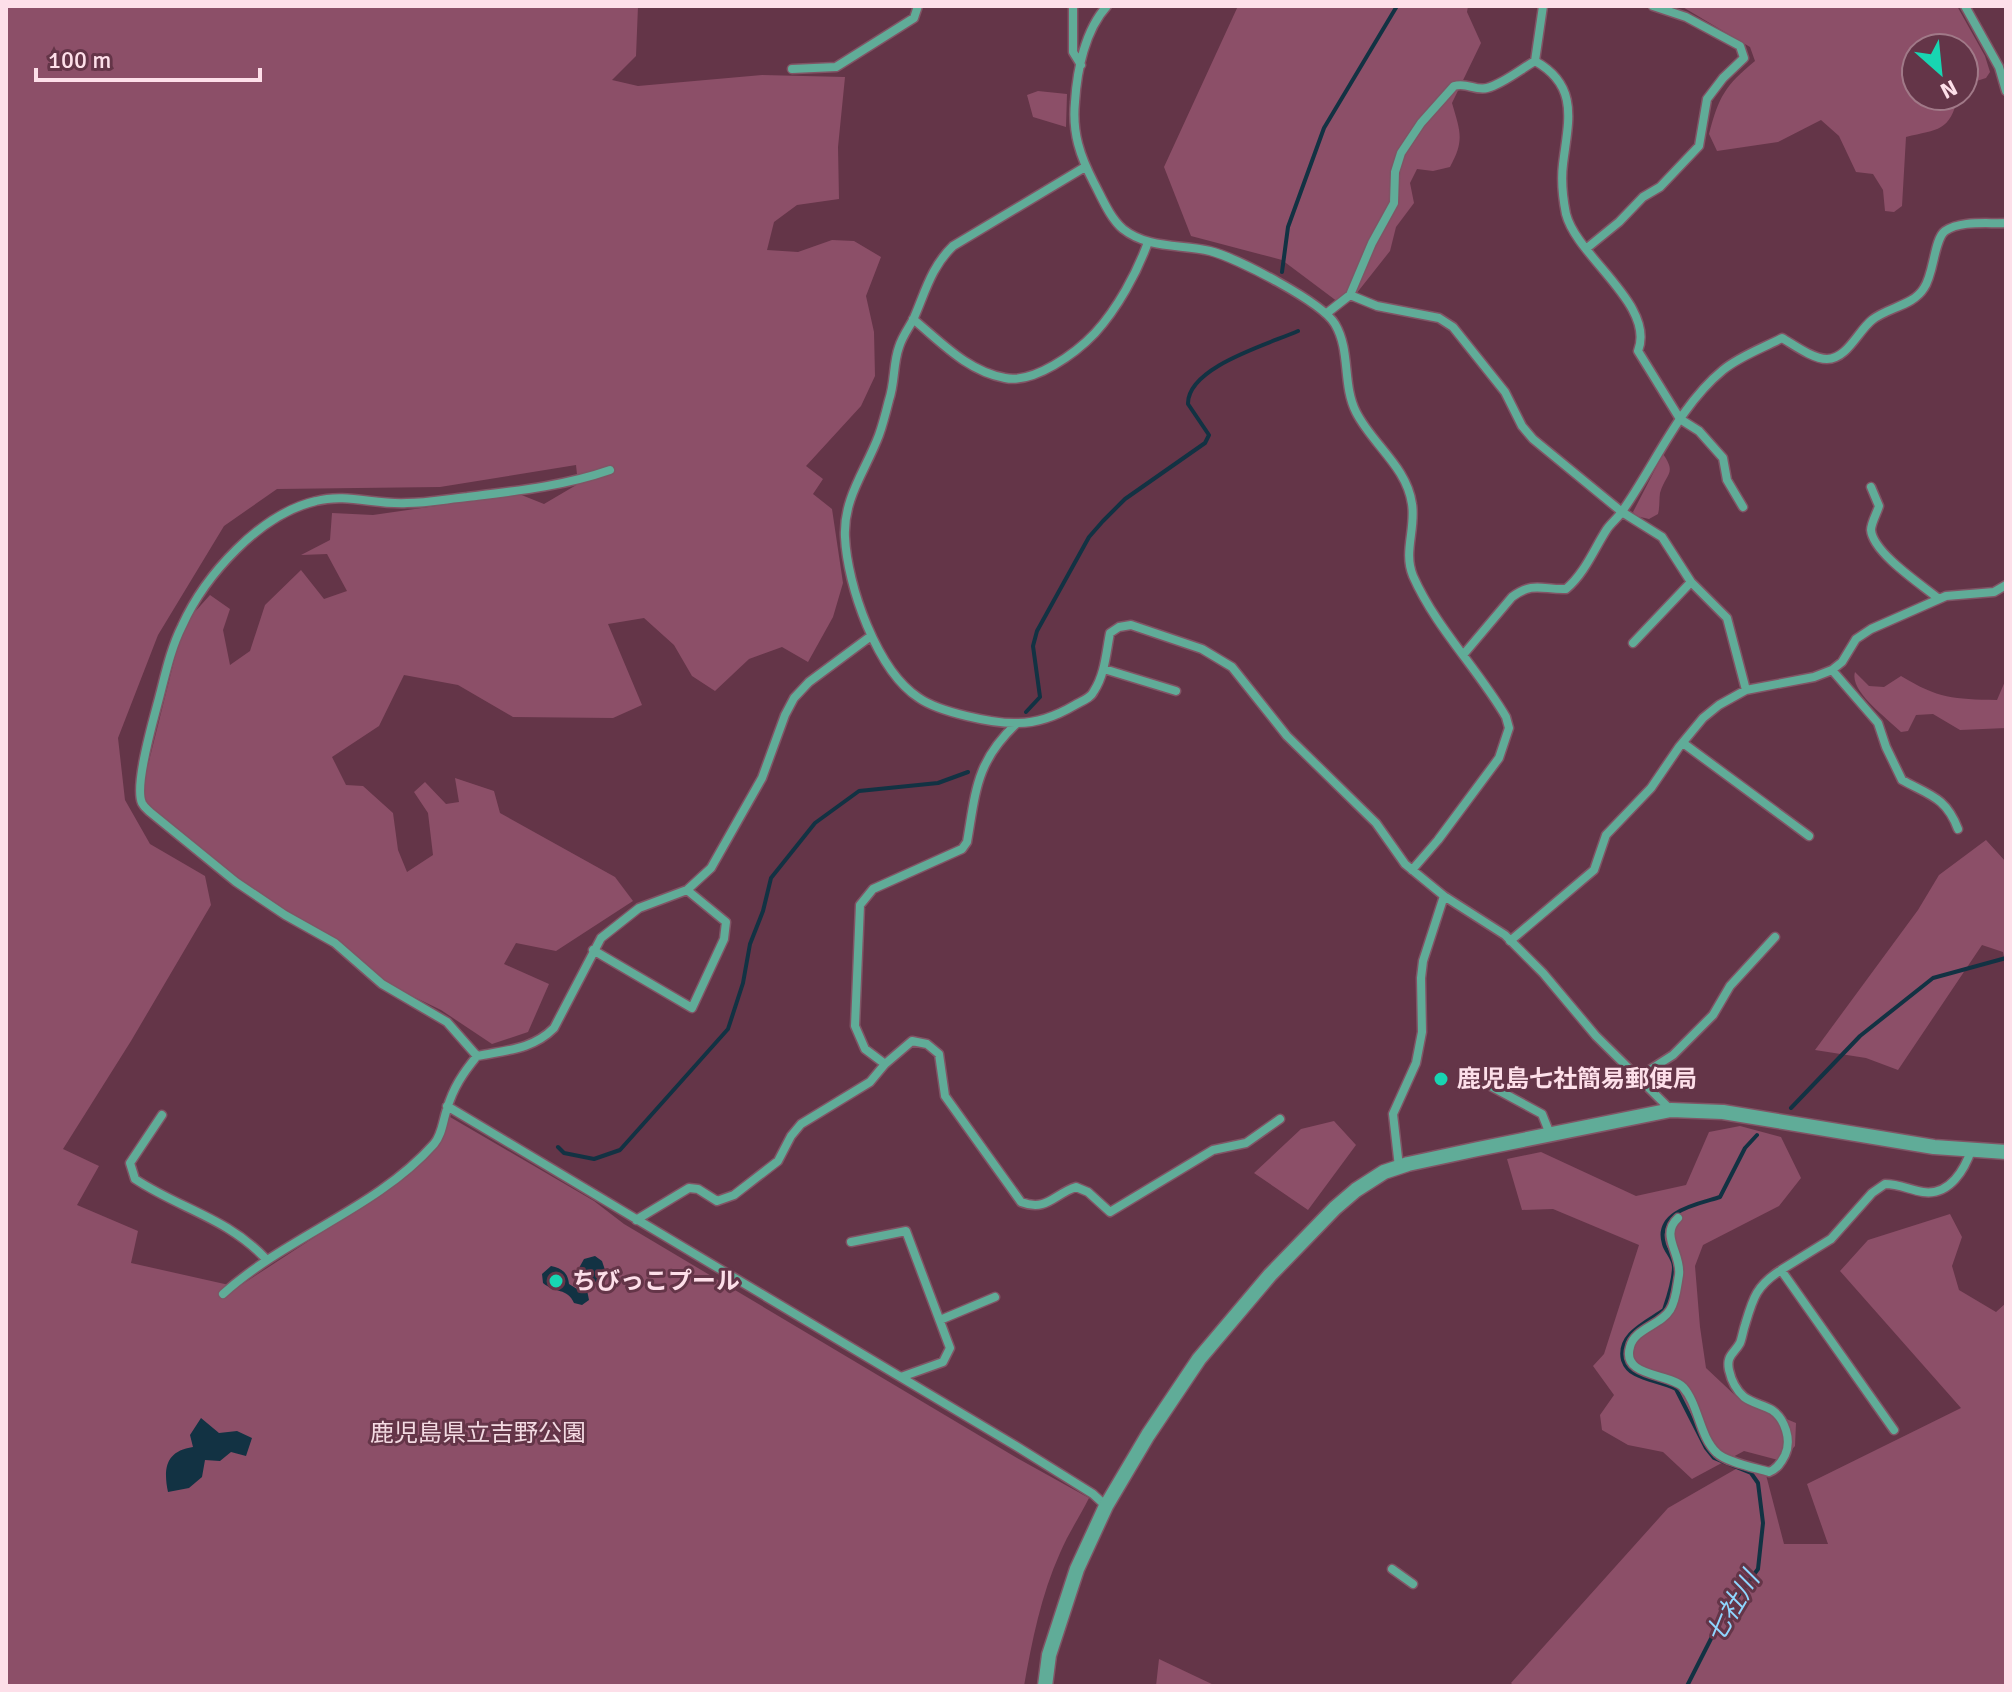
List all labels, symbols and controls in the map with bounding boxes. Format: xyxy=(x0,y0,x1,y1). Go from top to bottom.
scale bar xyxy=(36,32,260,82)
north arrow xyxy=(1900,32,1980,112)
text: 100 m xyxy=(48,45,111,75)
text: N xyxy=(1936,74,1962,105)
place label: 鹿児島七社簡易郵便局 xyxy=(1457,1064,1697,1094)
marker: 鹿児島七社簡易郵便局 xyxy=(1432,1070,1450,1088)
place label: ちびっこプール xyxy=(572,1266,740,1296)
marker: ちびっこプール xyxy=(547,1272,565,1290)
park label: 鹿児島県立吉野公園 xyxy=(370,1418,586,1448)
water label: 七社川 xyxy=(1699,1563,1768,1649)

